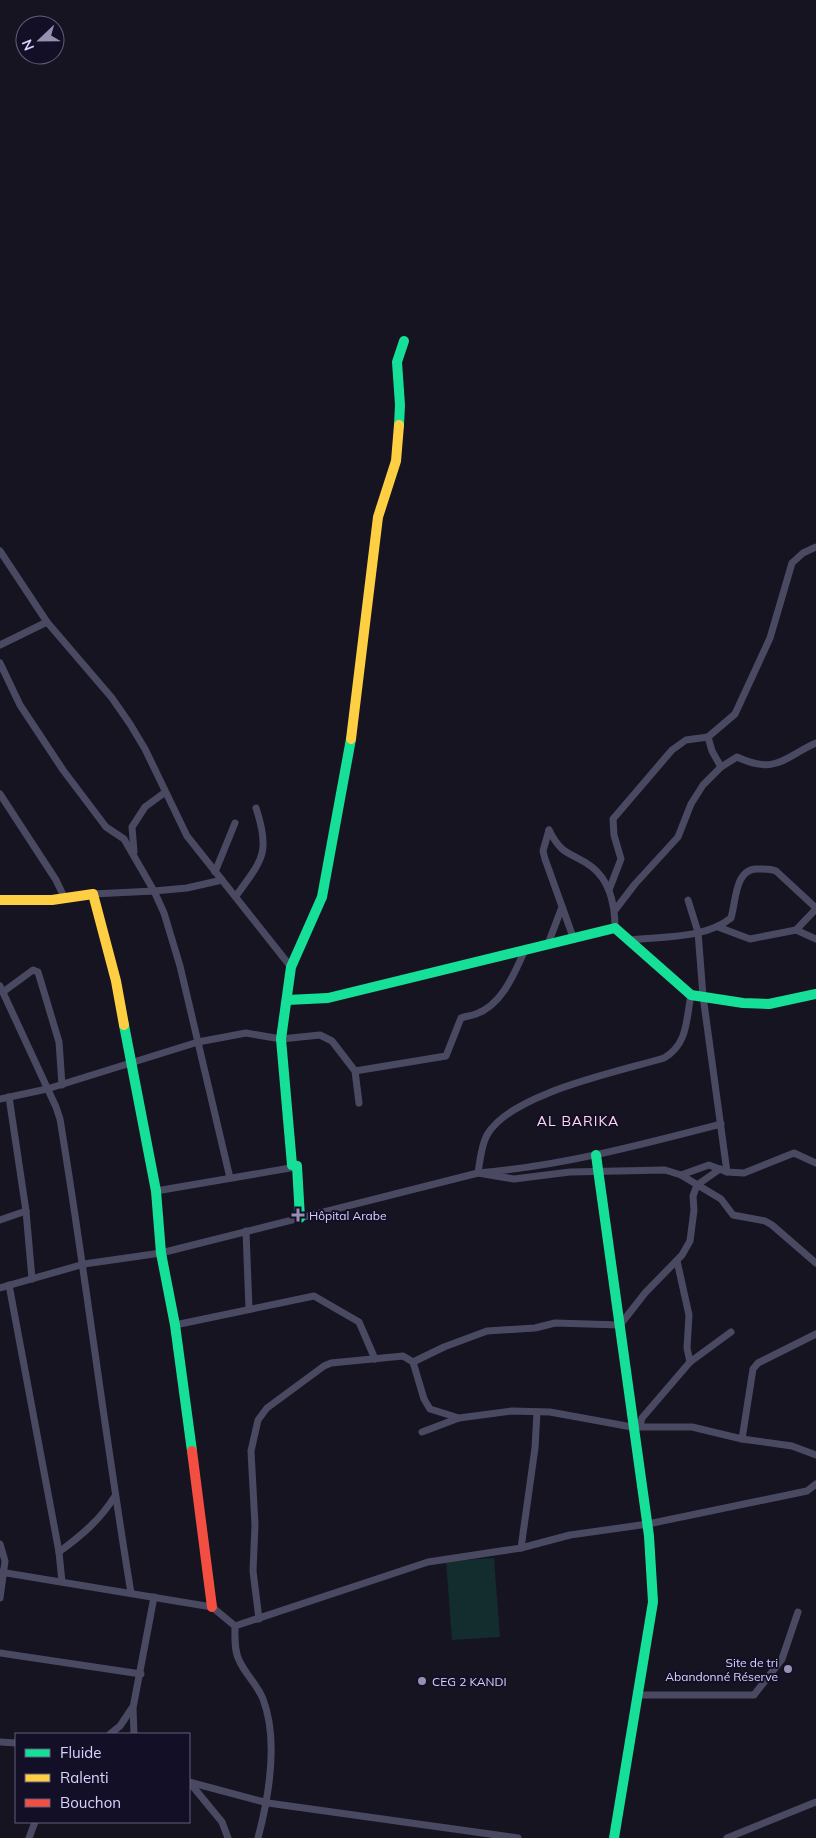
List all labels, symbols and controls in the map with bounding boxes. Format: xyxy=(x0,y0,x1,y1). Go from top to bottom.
north arrow xyxy=(15,15,65,65)
text: N xyxy=(18,37,38,53)
district label: AL BARIKA xyxy=(537,1112,619,1130)
marker: Hôpital Arabe xyxy=(291,1208,305,1222)
place label: Hôpital Arabe xyxy=(309,1208,387,1223)
place label: Site de tri Abandonné Réserve xyxy=(665,1655,778,1684)
marker: Site de tri Abandonné Réserve xyxy=(782,1663,794,1675)
place label: CEG 2 KANDI xyxy=(432,1674,507,1689)
marker: CEG 2 KANDI xyxy=(416,1675,428,1687)
legend xyxy=(15,1733,190,1823)
text: Fluide xyxy=(60,1743,101,1762)
text: Ralenti xyxy=(60,1768,109,1787)
text: Bouchon xyxy=(60,1793,121,1812)

